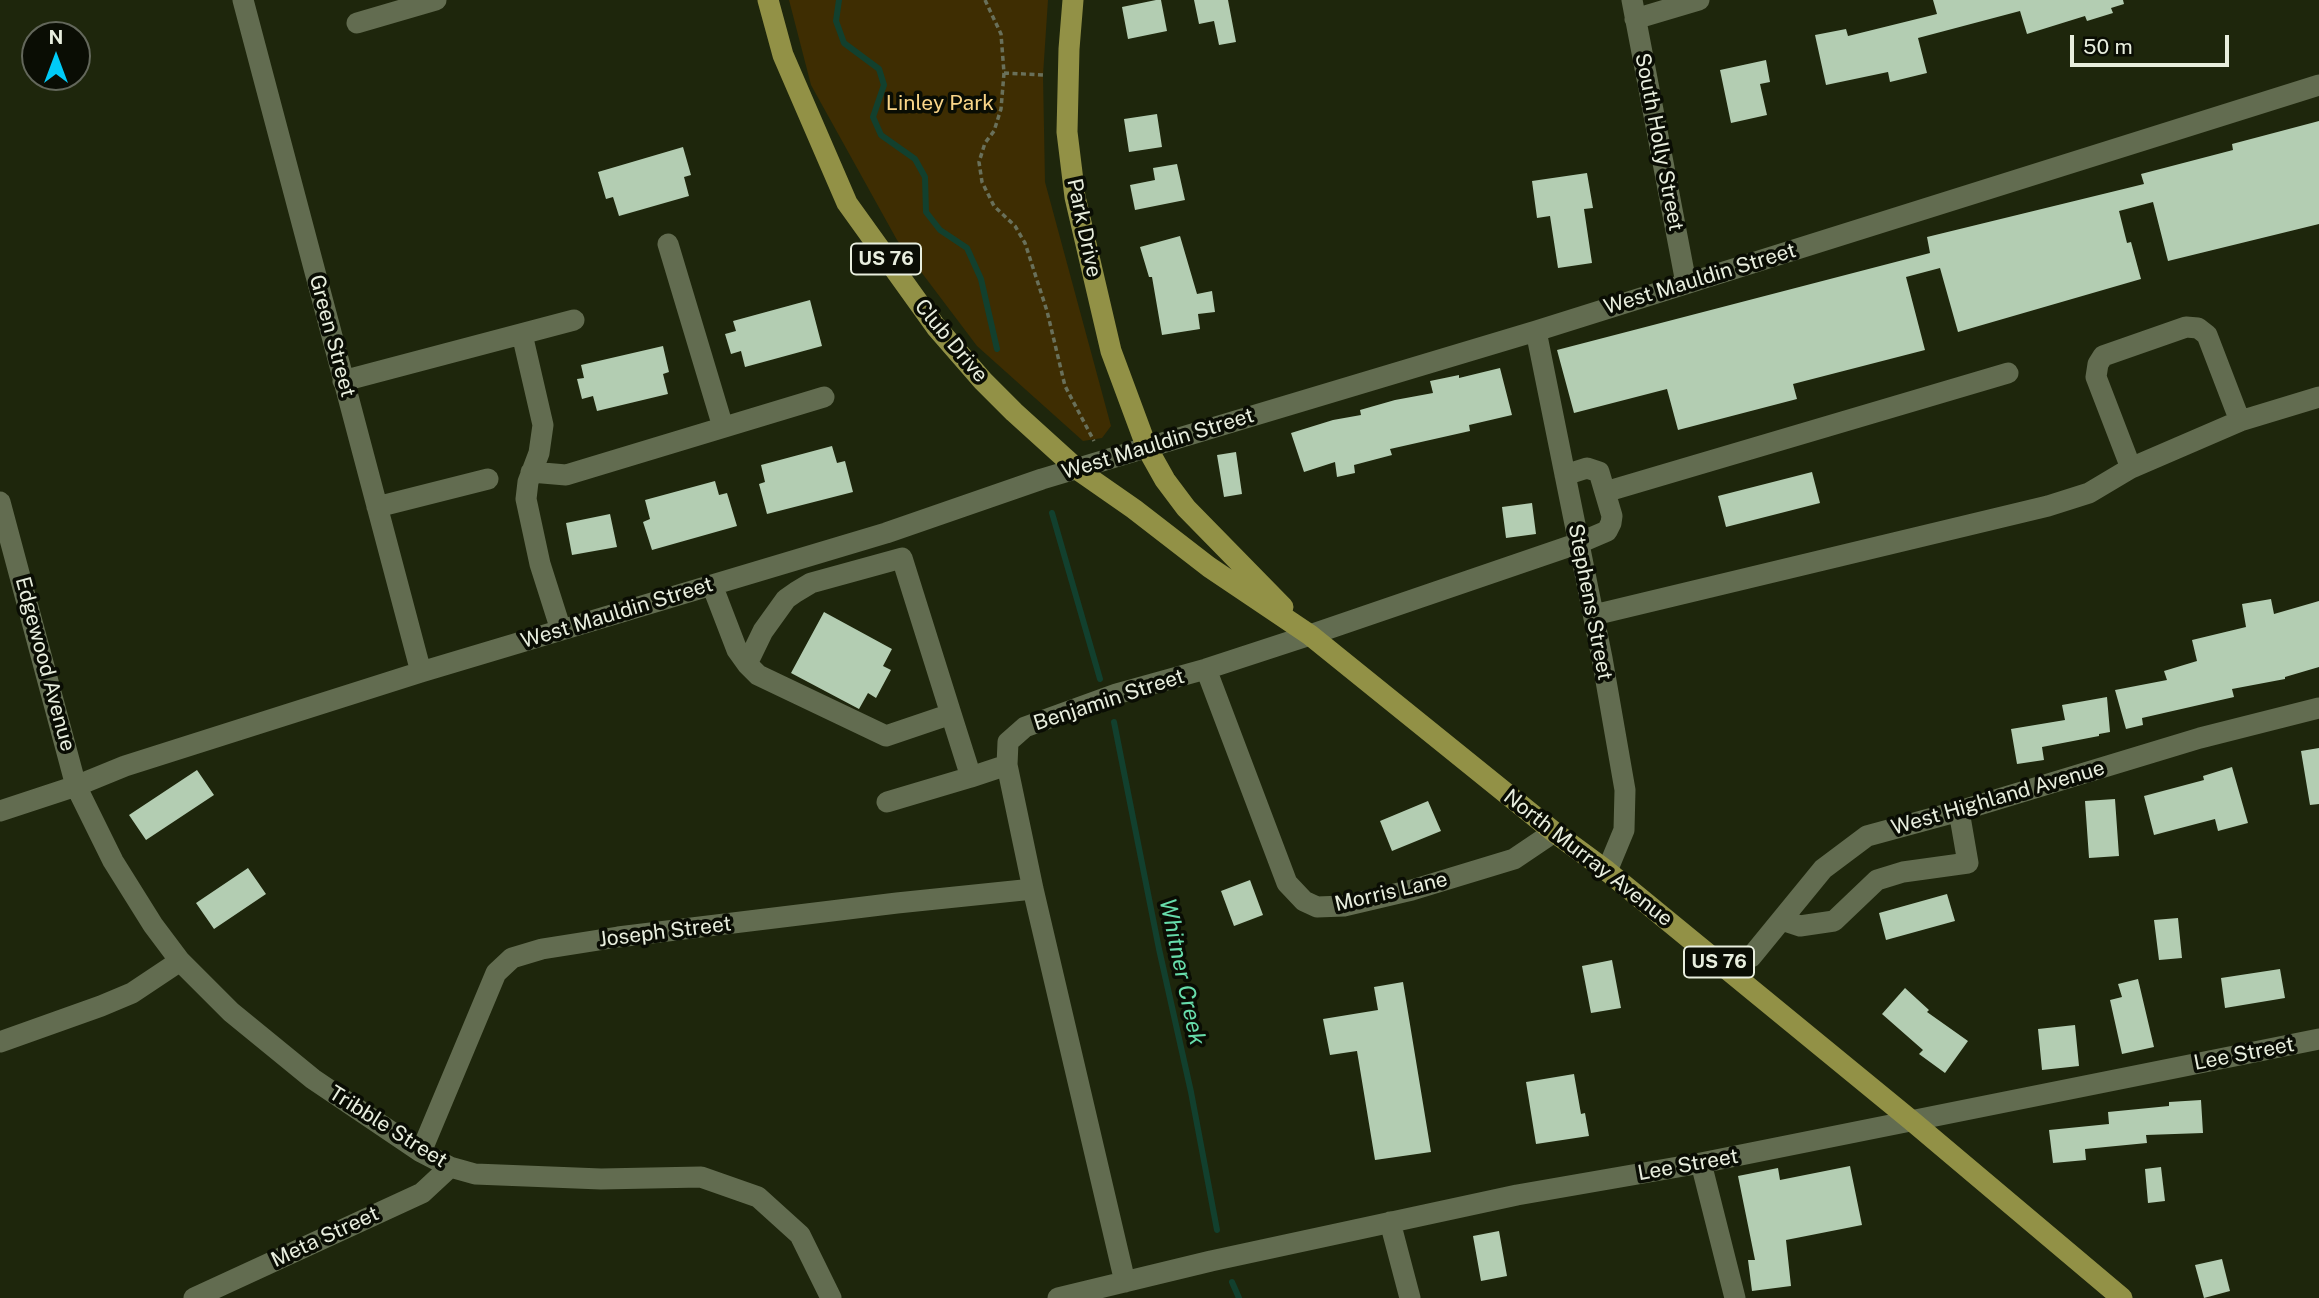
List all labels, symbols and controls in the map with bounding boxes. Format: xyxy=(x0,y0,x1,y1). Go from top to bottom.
north arrow xyxy=(21,21,91,91)
scale bar xyxy=(2074,21,2233,65)
text: N xyxy=(49,26,63,48)
text: 50 m xyxy=(2083,34,2133,59)
street label: South Holly Street xyxy=(1629,51,1689,233)
park label: Linley Park xyxy=(886,91,994,117)
street label: Park Drive xyxy=(1061,176,1107,280)
street label: West Mauldin Street xyxy=(1601,238,1799,320)
road number: US 76 xyxy=(851,244,921,274)
street label: Green Street xyxy=(304,272,360,400)
street label: Club Drive xyxy=(909,294,993,388)
street label: West Mauldin Street xyxy=(1059,403,1257,485)
street label: Stephens Street xyxy=(1562,522,1618,682)
street label: West Mauldin Street xyxy=(518,572,716,654)
street label: Edgewood Avenue xyxy=(10,574,80,754)
street label: Benjamin Street xyxy=(1030,664,1188,736)
street label: West Highland Avenue xyxy=(1888,755,2108,841)
street label: North Murray Avenue xyxy=(1498,784,1678,932)
street label: Morris Lane xyxy=(1332,867,1450,917)
water label: Whitner Creek xyxy=(1153,896,1211,1048)
street label: Joseph Street xyxy=(597,911,733,953)
road number: US 76 xyxy=(1684,946,1754,978)
street label: Lee Street xyxy=(2192,1032,2296,1076)
street label: Tribble Street xyxy=(324,1081,452,1173)
street label: Lee Street xyxy=(1636,1144,1740,1186)
street label: Meta Street xyxy=(267,1201,383,1273)

